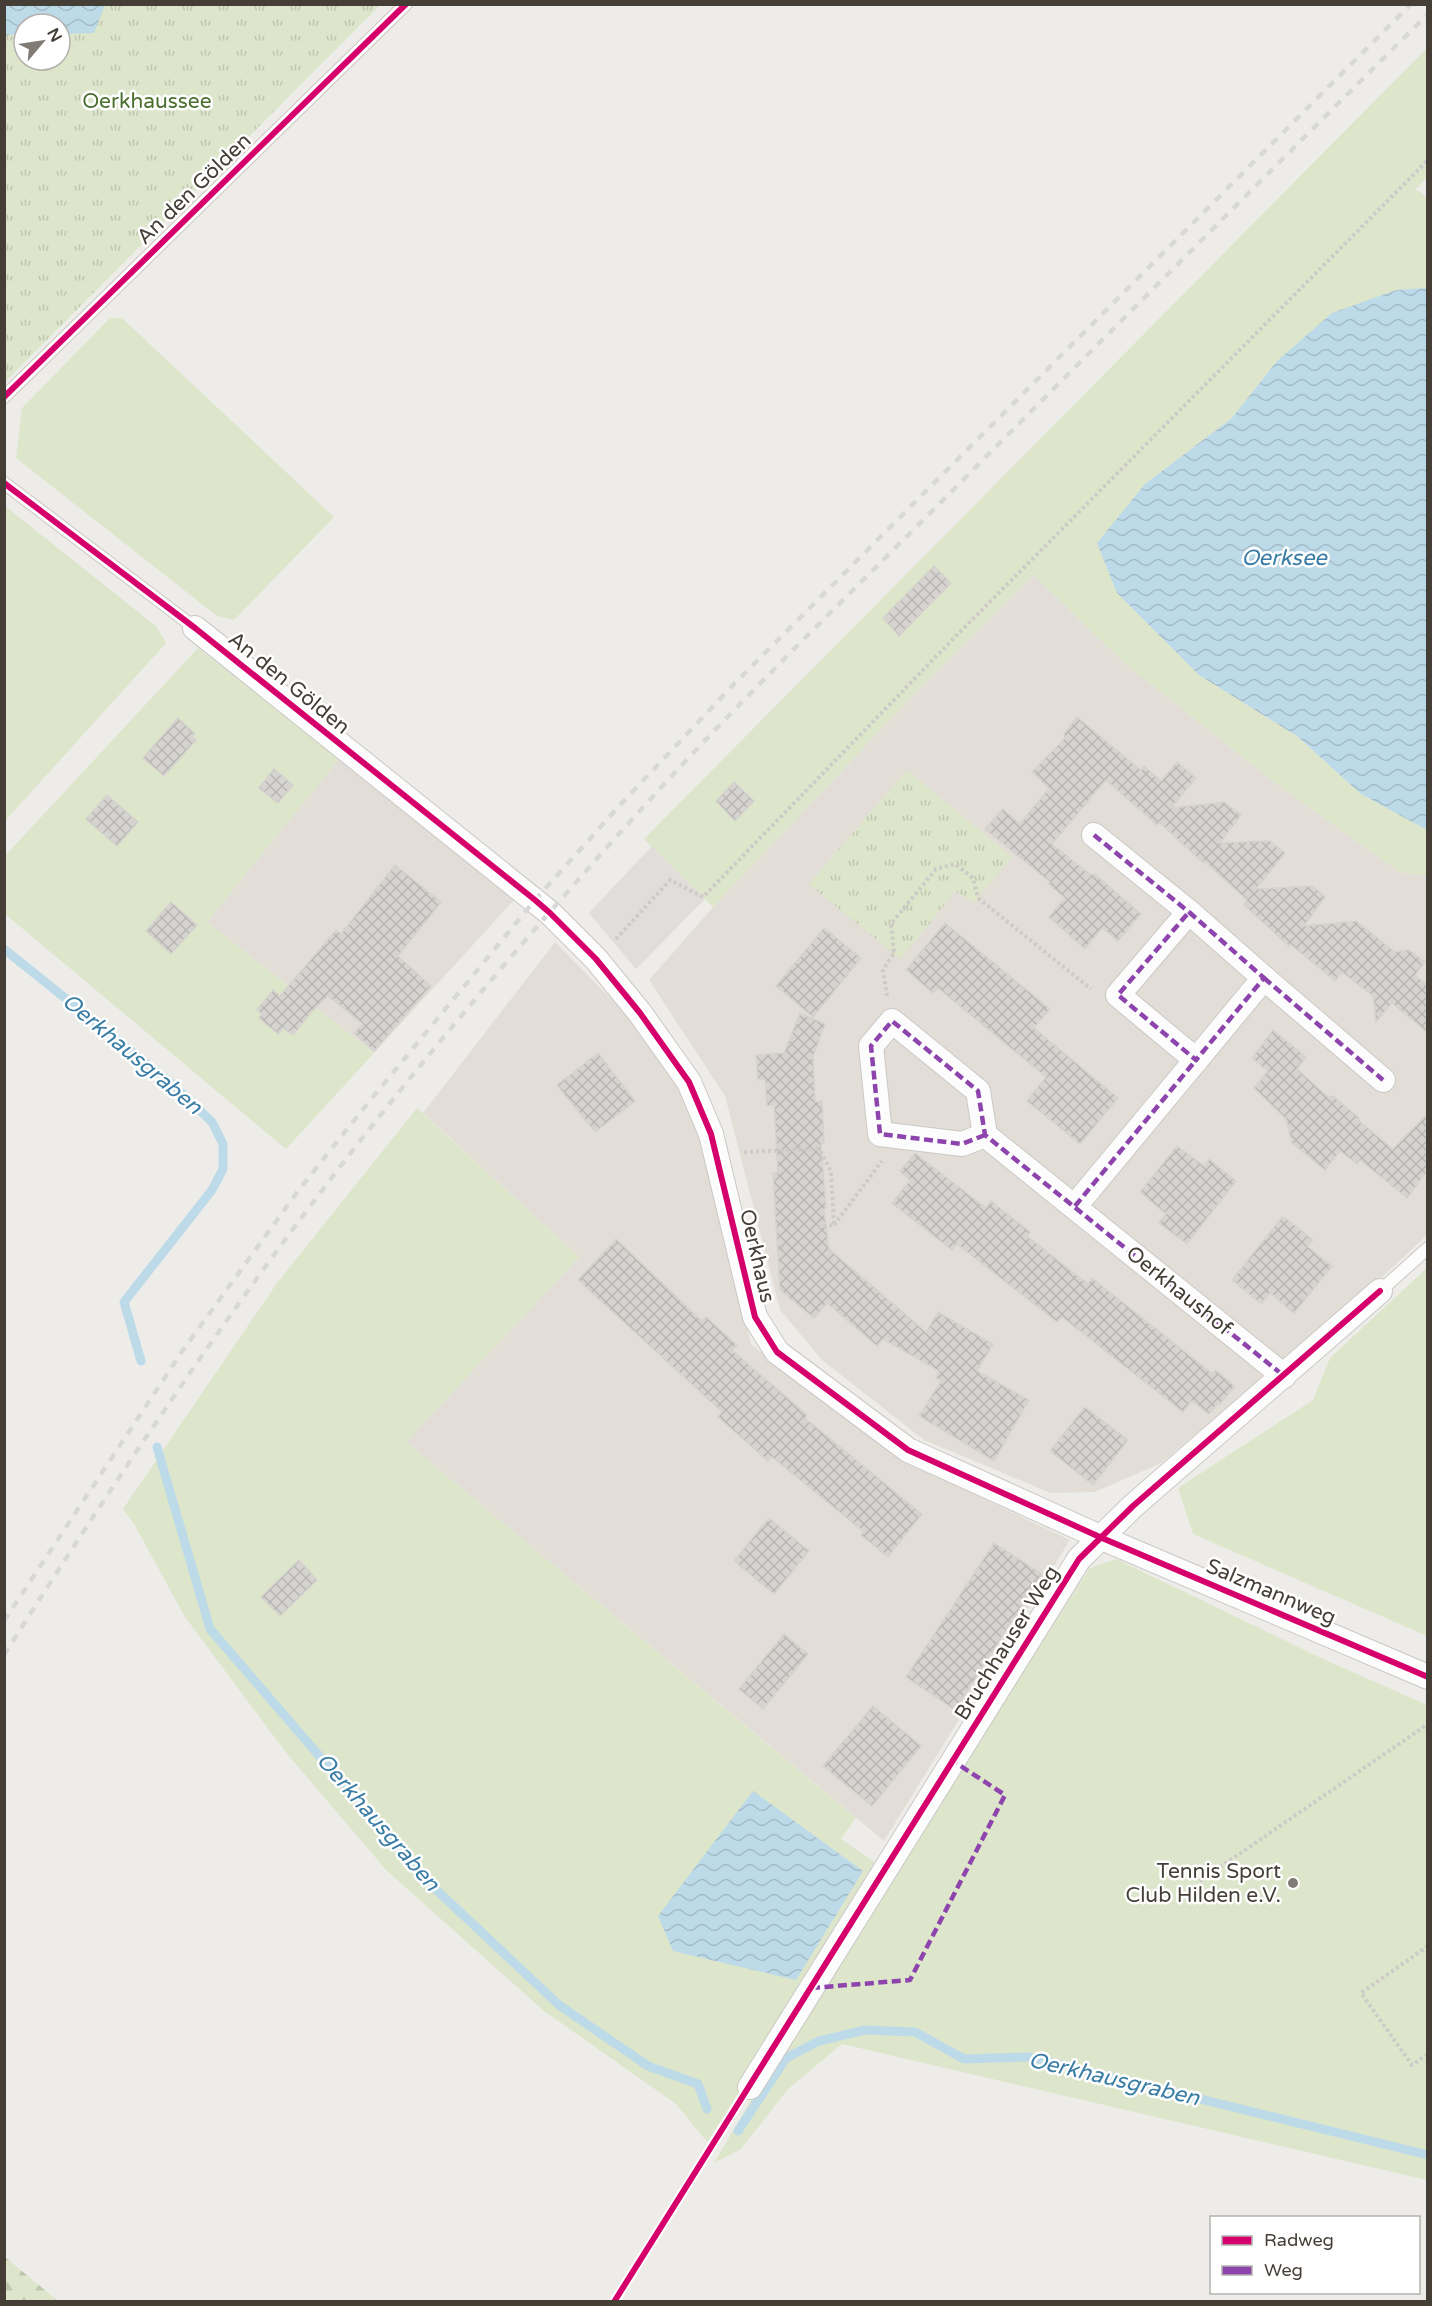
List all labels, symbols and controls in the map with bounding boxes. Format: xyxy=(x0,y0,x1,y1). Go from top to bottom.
north arrow xyxy=(12,12,72,72)
text: N xyxy=(42,25,66,46)
park label: Oerkhaussee xyxy=(82,89,212,114)
street label: An den Gölden xyxy=(132,128,256,250)
water label: Oerksee xyxy=(1241,545,1328,571)
street label: An den Gölden xyxy=(223,626,355,740)
water label: Oerkhausgraben xyxy=(57,988,208,1120)
street label: Oerkhaus xyxy=(734,1207,780,1305)
street label: Oerkhaushof xyxy=(1121,1241,1237,1341)
street label: Salzmannweg xyxy=(1202,1553,1340,1631)
street label: Bruchhauser Weg xyxy=(949,1561,1065,1725)
water label: Oerkhausgraben xyxy=(311,1748,445,1897)
place label: Tennis Sport Club Hilden e.V. xyxy=(1126,1859,1281,1908)
marker: Tennis Sport Club Hilden e.V. xyxy=(1286,1876,1300,1890)
water label: Oerkhausgraben xyxy=(1026,2047,1202,2111)
legend xyxy=(1210,2216,1420,2294)
text: Radweg xyxy=(1264,2229,1334,2251)
text: Weg xyxy=(1264,2259,1303,2281)

